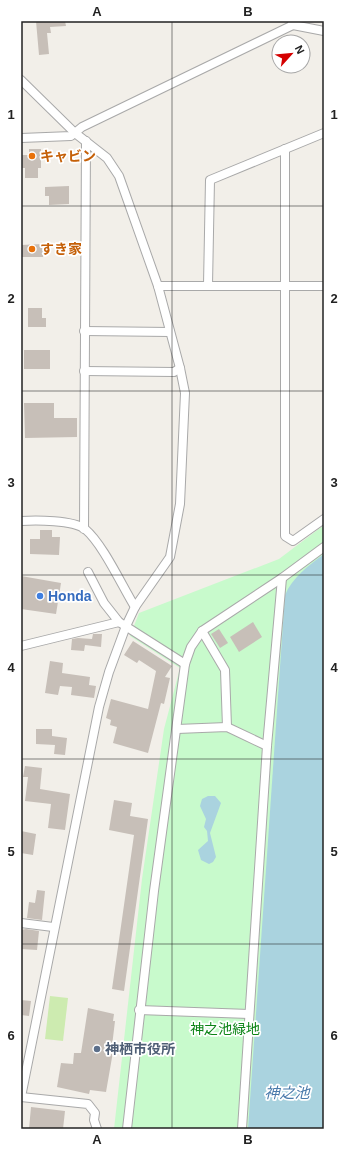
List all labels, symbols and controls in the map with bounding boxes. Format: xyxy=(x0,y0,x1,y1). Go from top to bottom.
text: A xyxy=(92,4,102,19)
text: B xyxy=(243,4,253,19)
north arrow xyxy=(271,34,311,74)
text: N xyxy=(293,43,307,56)
text: 1 xyxy=(7,107,15,122)
text: 1 xyxy=(330,107,338,122)
place label: キャビン xyxy=(40,148,96,164)
marker: キャビン xyxy=(27,151,37,161)
place label: すき家 xyxy=(40,241,82,257)
marker: すき家 xyxy=(27,244,37,254)
text: 2 xyxy=(7,291,15,306)
text: 2 xyxy=(330,291,338,306)
text: 3 xyxy=(7,475,15,490)
text: 3 xyxy=(330,475,338,490)
place label: Honda xyxy=(48,588,92,604)
marker: Honda xyxy=(35,591,45,601)
text: 4 xyxy=(7,660,15,675)
text: 4 xyxy=(330,660,338,675)
text: 5 xyxy=(7,844,15,859)
text: 5 xyxy=(330,844,338,859)
park label: 神之池緑地 xyxy=(190,1021,260,1037)
text: 6 xyxy=(7,1028,15,1043)
text: 6 xyxy=(330,1028,338,1043)
place label: 神栖市役所 xyxy=(105,1041,175,1057)
marker: 神栖市役所 xyxy=(92,1044,102,1054)
water label: 神之池 xyxy=(264,1084,311,1101)
text: A xyxy=(92,1132,102,1147)
text: B xyxy=(243,1132,253,1147)

